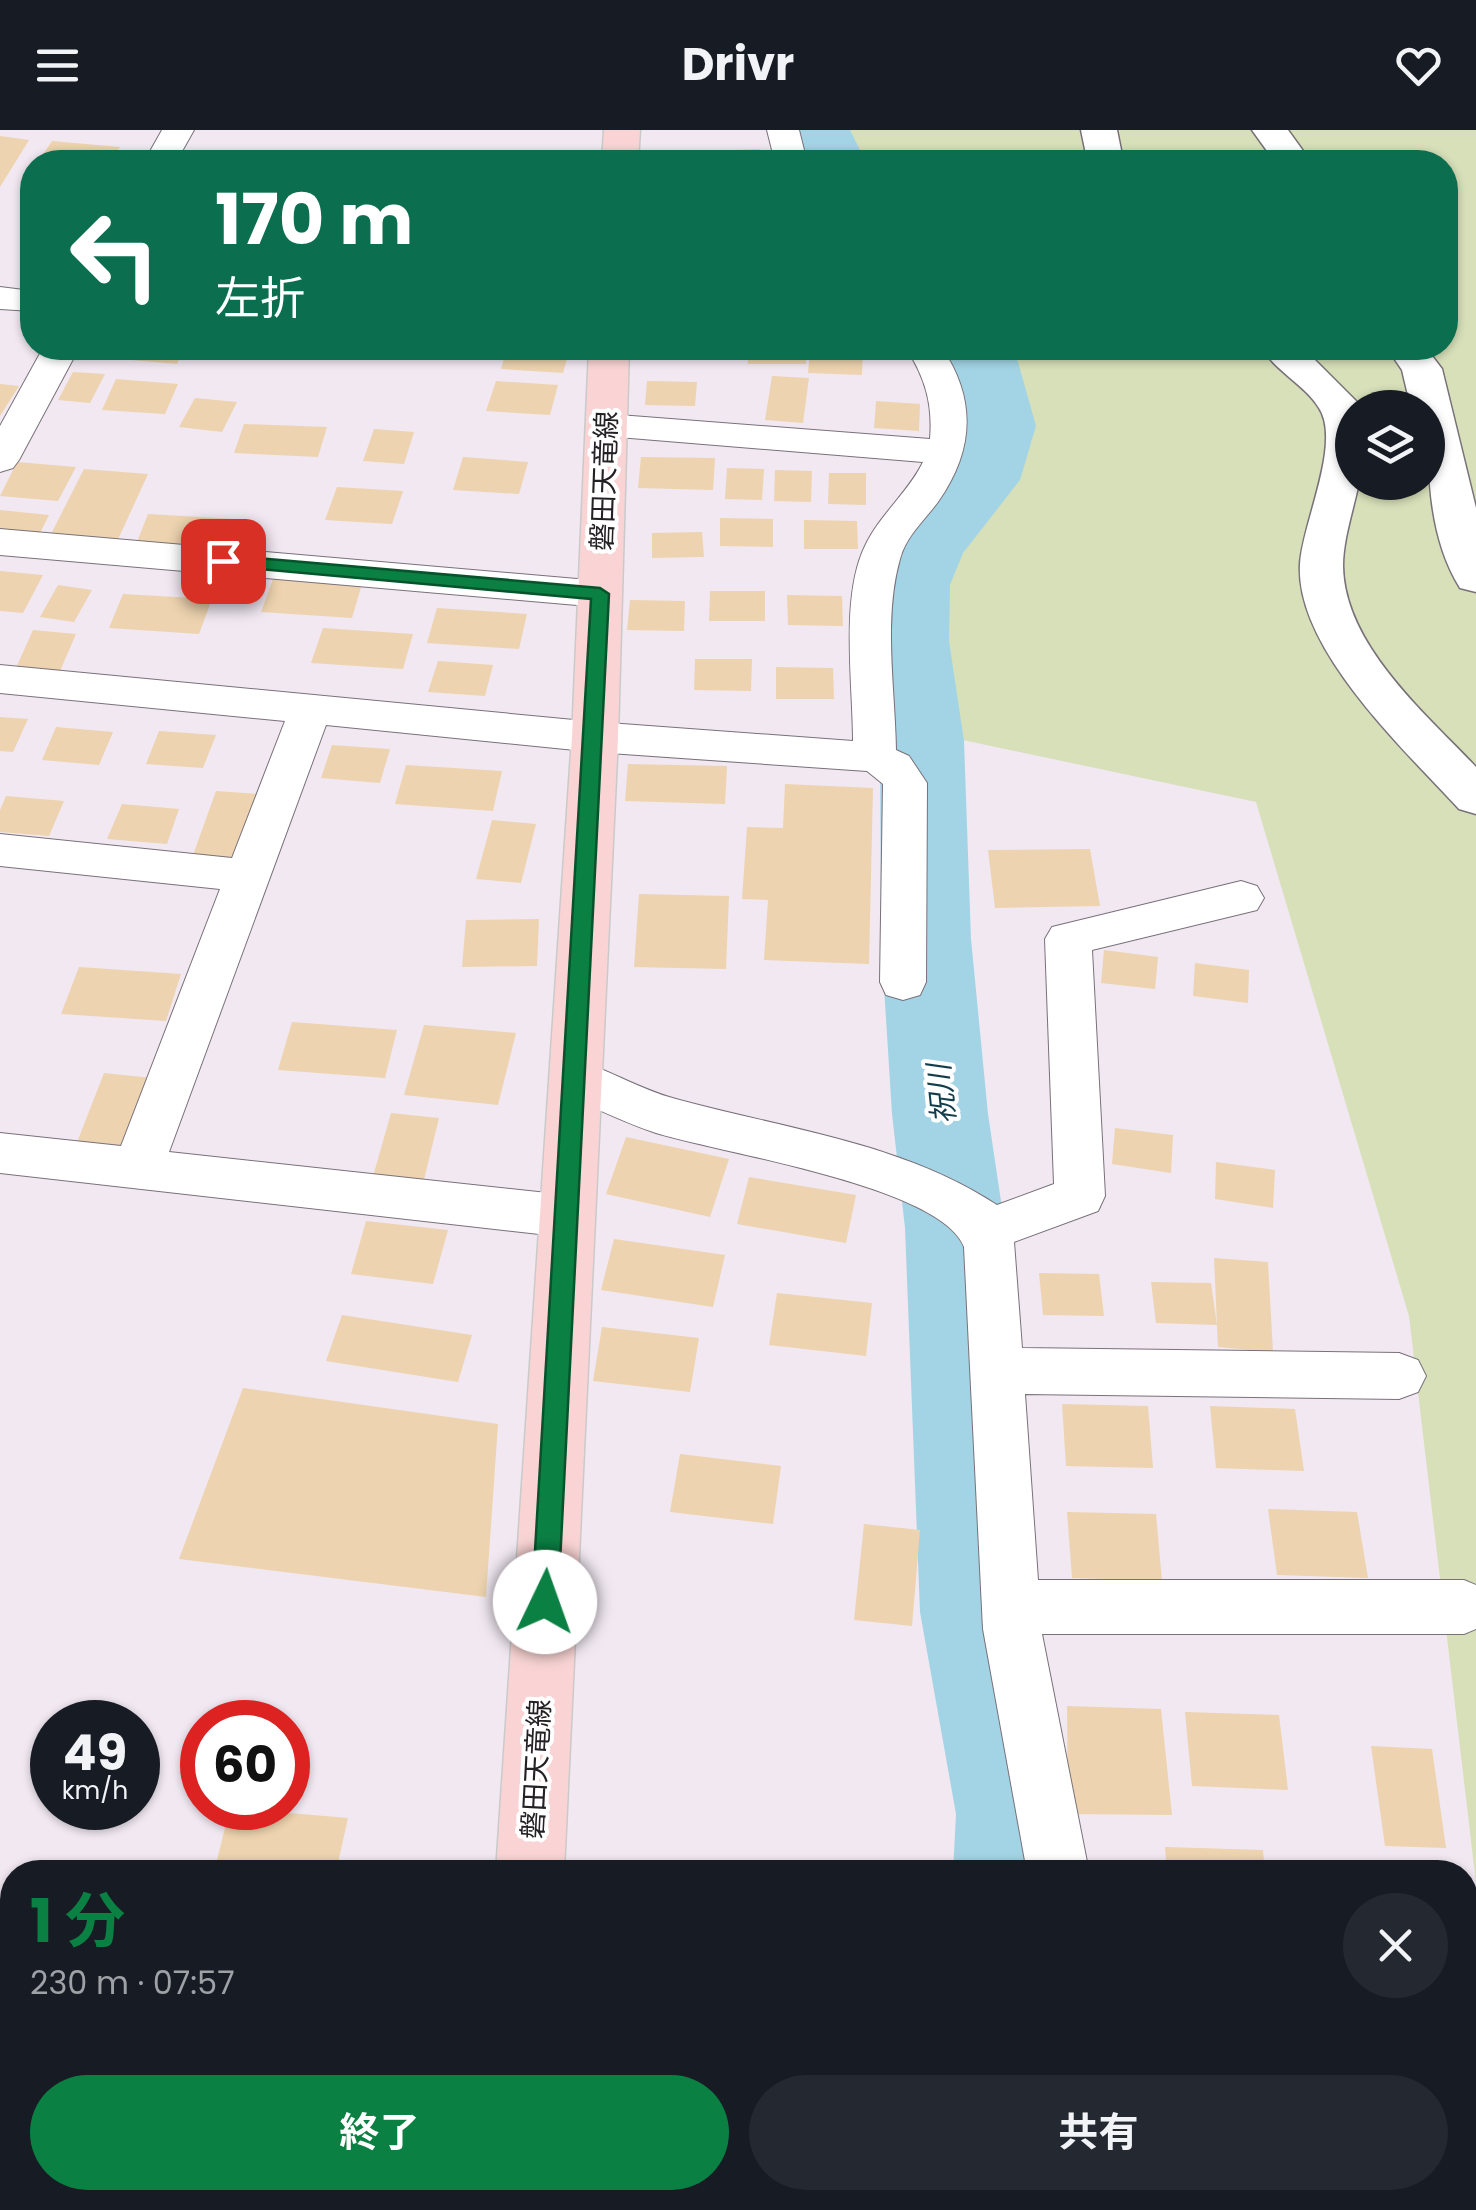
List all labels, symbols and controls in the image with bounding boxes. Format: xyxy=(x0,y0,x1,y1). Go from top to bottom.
text: Drivr xyxy=(682,33,794,96)
icon: menu xyxy=(30,38,85,93)
icon: heart xyxy=(1391,38,1446,93)
text: 170 m xyxy=(215,170,413,269)
icon: left xyxy=(50,190,180,320)
text: 左折 xyxy=(215,267,305,330)
map controls xyxy=(1335,390,1445,500)
button: layers xyxy=(1335,390,1445,500)
street label: 磐田天竜線 xyxy=(583,410,626,552)
pin xyxy=(181,519,266,604)
icon: arrive xyxy=(196,534,251,589)
water label: 祝川 xyxy=(917,1059,966,1126)
position arrow xyxy=(493,1550,597,1654)
street label: 磐田天竜線 xyxy=(513,1698,560,1840)
speed limit sign: 60 xyxy=(180,1700,310,1830)
text: 49 xyxy=(63,1717,127,1788)
text: km/h xyxy=(62,1773,128,1808)
text: 1 分 xyxy=(30,1879,125,1963)
button: close xyxy=(1343,1893,1448,1998)
text: 230 m · 07:57 xyxy=(30,1960,235,2005)
button: 終了 xyxy=(30,2075,729,2190)
button: 共有 xyxy=(749,2075,1448,2190)

